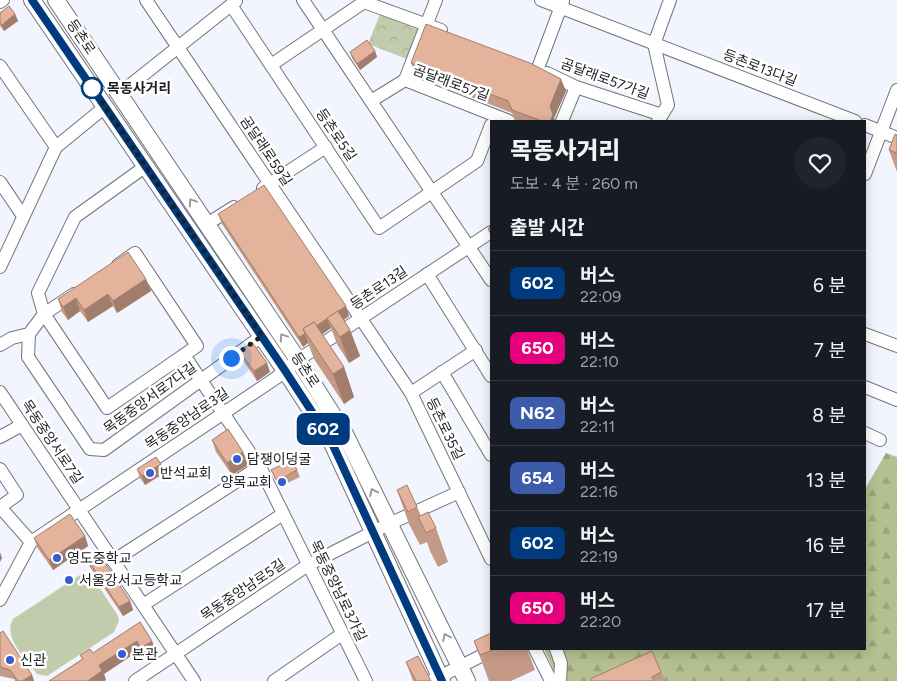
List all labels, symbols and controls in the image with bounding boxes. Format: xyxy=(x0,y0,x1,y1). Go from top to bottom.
street label: 등촌로 xyxy=(63,16,99,58)
street label: 등촌로13다길 xyxy=(721,46,799,90)
street label: 곰달래로57가길 xyxy=(558,55,652,103)
street label: 곰달래로57길 xyxy=(411,61,491,105)
marker: 목동사거리 xyxy=(81,77,103,99)
place label: 목동사거리 xyxy=(107,80,171,97)
street label: 등촌로5길 xyxy=(312,106,360,164)
street label: 곰달래로59길 xyxy=(236,113,296,189)
text: 목동사거리 xyxy=(510,136,620,165)
button: heart xyxy=(794,137,846,189)
text: 도보 · 4 분 · 260 m xyxy=(510,174,638,193)
one-way arrow xyxy=(189,198,198,208)
text: 출발 시간 xyxy=(510,216,584,239)
street label: 등촌로13길 xyxy=(347,263,411,313)
text: 버스 xyxy=(580,264,615,287)
text: 602 xyxy=(521,272,554,294)
text: 6 분 xyxy=(813,274,846,297)
text: 22:09 xyxy=(580,287,621,306)
text: 버스 xyxy=(580,329,615,352)
one-way arrow xyxy=(280,333,289,342)
text: 650 xyxy=(521,337,554,359)
text: 7 분 xyxy=(814,339,846,362)
your location xyxy=(219,346,244,371)
street label: 등촌로 xyxy=(287,349,323,391)
text: 22:10 xyxy=(580,352,619,371)
street label: 목동중앙서로7다길 xyxy=(100,359,200,437)
street label: 목동중앙남로3길 xyxy=(142,385,232,453)
text: 버스 xyxy=(580,394,615,417)
street label: 등촌로35길 xyxy=(423,395,467,463)
street label: 목동중앙서로7길 xyxy=(18,397,86,487)
text: N62 xyxy=(520,402,555,424)
text: 8 분 xyxy=(812,404,846,427)
line badge: 602 xyxy=(294,413,352,445)
text: 22:11 xyxy=(580,417,615,436)
text: 602 xyxy=(307,418,339,440)
place label: 담쟁이덩굴 xyxy=(247,451,312,468)
marker: 담쟁이덩굴 xyxy=(231,453,243,465)
text: 버스 xyxy=(580,459,615,482)
place label: 반석교회 xyxy=(160,465,212,482)
marker: 반석교회 xyxy=(144,467,156,479)
text: 654 xyxy=(521,467,554,489)
text: 13 분 xyxy=(806,469,846,492)
place label: 양목교회 xyxy=(220,474,272,491)
marker: 양목교회 xyxy=(276,476,288,488)
text: 22:16 xyxy=(580,482,618,501)
one-way arrow xyxy=(369,488,380,497)
text: 버스 xyxy=(580,524,615,547)
text: 602 xyxy=(521,532,554,554)
text: 16 분 xyxy=(805,534,846,557)
street label: 목동중앙남로3가길 xyxy=(306,538,370,644)
text: 22:19 xyxy=(580,547,618,566)
place label: 영도중학교 xyxy=(67,550,132,567)
marker: 영도중학교 xyxy=(51,552,63,564)
street label: 목동중앙남로5길 xyxy=(198,555,288,625)
place label: 서울강서고등학교 xyxy=(79,572,182,589)
marker: 서울강서고등학교 xyxy=(63,574,75,586)
text: 버스 xyxy=(580,589,615,612)
text: 650 xyxy=(521,597,554,619)
text: 17 분 xyxy=(806,599,846,622)
text: 22:20 xyxy=(580,612,621,631)
one-way arrow xyxy=(441,633,452,642)
place label: 본관 xyxy=(132,646,158,663)
marker: 본관 xyxy=(116,648,128,660)
place label: 신관 xyxy=(20,652,46,669)
marker: 신관 xyxy=(4,654,16,666)

